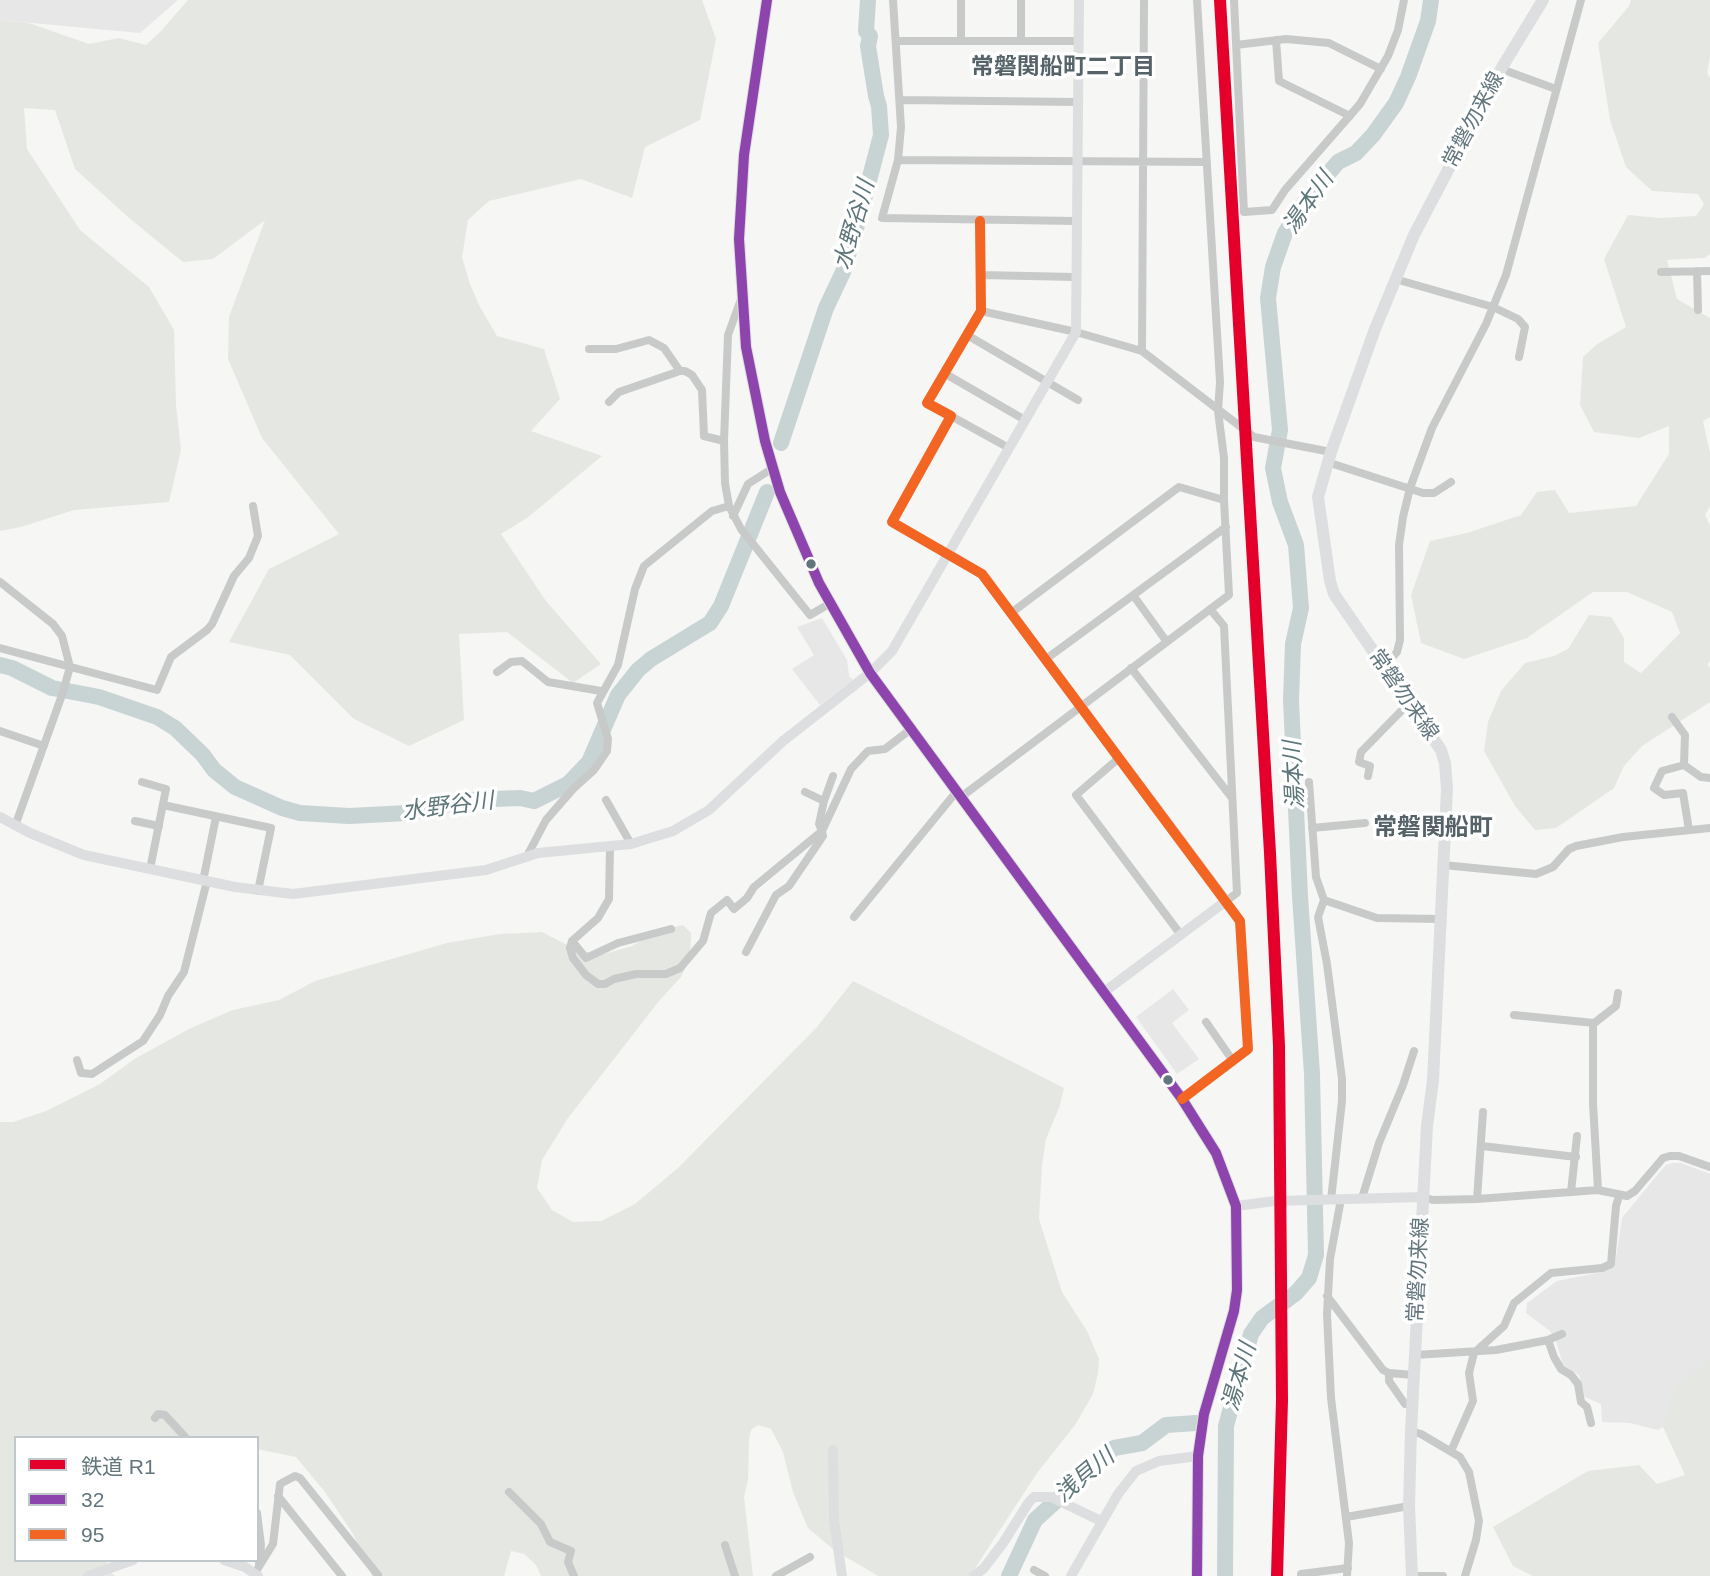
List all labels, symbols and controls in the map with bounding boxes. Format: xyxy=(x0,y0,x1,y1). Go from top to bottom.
district label: 常磐関船町二丁目 xyxy=(971,54,1155,82)
street label: 常磐勿来線 xyxy=(1438,68,1510,172)
water label: 湯本川 xyxy=(1278,167,1340,239)
water label: 水野谷川 xyxy=(829,177,881,273)
unlabelled marker xyxy=(804,557,818,571)
street label: 常磐勿来線 xyxy=(1363,645,1443,745)
water label: 湯本川 xyxy=(1279,740,1311,810)
water label: 水野谷川 xyxy=(401,788,495,826)
district label: 常磐関船町 xyxy=(1373,814,1493,842)
unlabelled marker xyxy=(1161,1073,1175,1087)
street label: 常磐勿来線 xyxy=(1404,1217,1434,1323)
water label: 湯本川 xyxy=(1217,1340,1263,1414)
legend xyxy=(14,1436,259,1562)
water label: 浅貝川 xyxy=(1050,1443,1120,1509)
text: 鉄道 R1 xyxy=(81,1455,156,1478)
text: 32 xyxy=(81,1488,104,1511)
text: 95 xyxy=(81,1523,104,1546)

